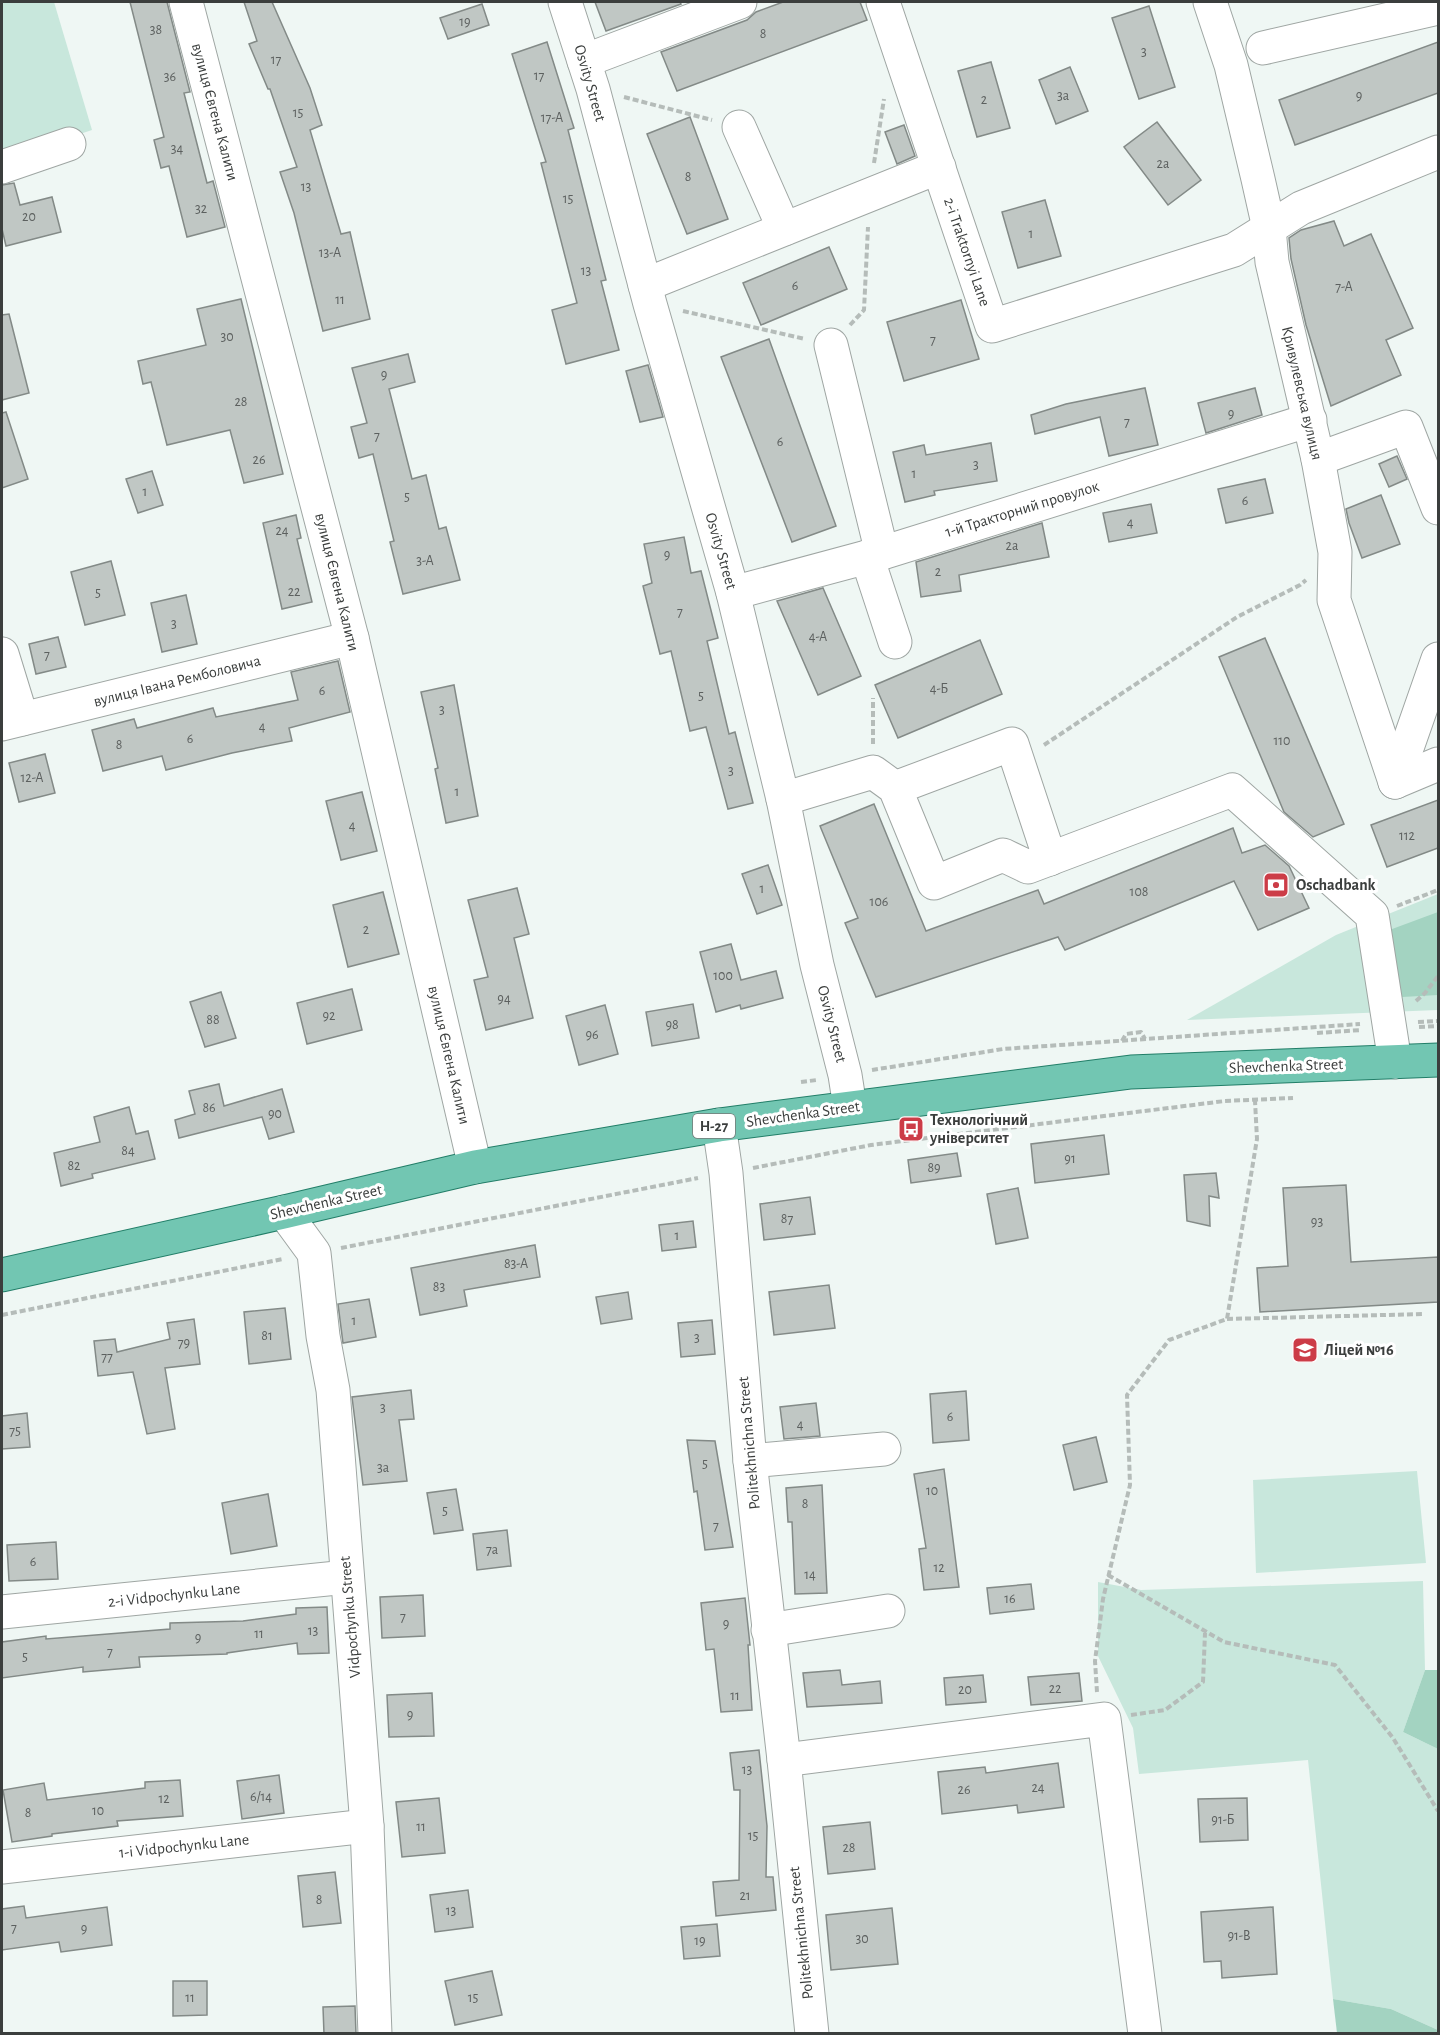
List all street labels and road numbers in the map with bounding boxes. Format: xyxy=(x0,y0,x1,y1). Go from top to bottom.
street label: вулиця Євгена Калити xyxy=(188,41,241,183)
street label: Osvity Street xyxy=(570,43,609,123)
street label: 2-i Traktornyi Lane xyxy=(940,196,993,309)
street label: Кривулевська вулиця xyxy=(1278,324,1325,462)
street label: 1-й Тракторний провулок xyxy=(943,478,1102,541)
street label: вулиця Євгена Калити xyxy=(311,511,362,653)
street label: Osvity Street xyxy=(701,511,740,591)
street label: вулиця Івана Ремболовича xyxy=(92,652,263,711)
street label: вулиця Євгена Калити xyxy=(424,984,473,1126)
street label: Osvity Street xyxy=(814,984,849,1064)
street label: Shevchenka Street xyxy=(1229,1056,1343,1076)
street label: Shevchenka Street xyxy=(745,1098,861,1130)
road number: Н-27 xyxy=(693,1114,735,1138)
street label: Shevchenka Street xyxy=(268,1181,384,1223)
street label: Politekhnichna Street xyxy=(735,1376,763,1510)
street label: Vidpochynku Street xyxy=(337,1555,364,1679)
street label: 2-i Vidpochynku Lane xyxy=(107,1580,241,1611)
street label: 1-i Vidpochynku Lane xyxy=(118,1831,250,1862)
street label: Politekhnichna Street xyxy=(786,1866,816,2000)

